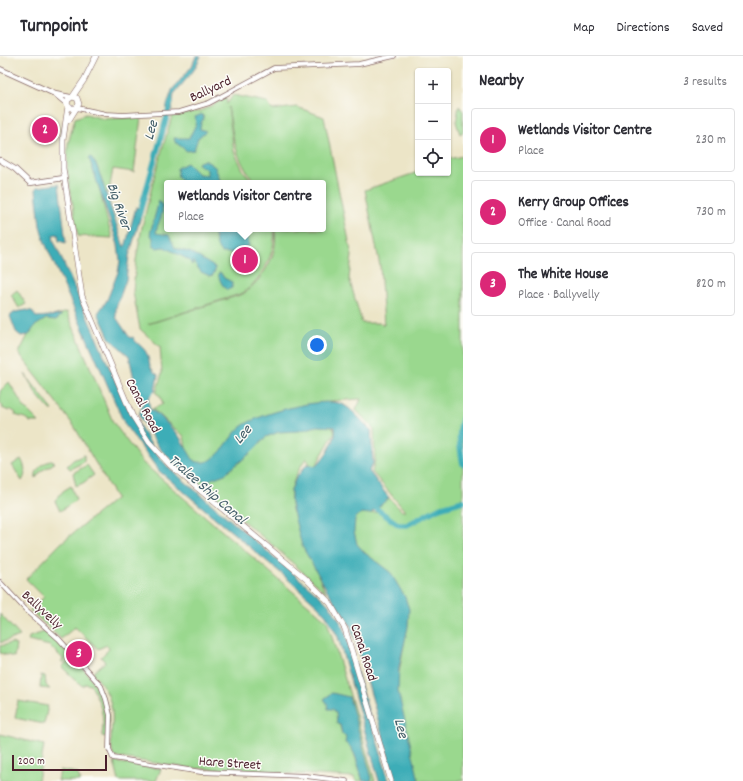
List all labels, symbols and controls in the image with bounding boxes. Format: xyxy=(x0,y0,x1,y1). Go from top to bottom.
text: Turnpoint xyxy=(20,14,88,41)
text: Map xyxy=(573,18,595,38)
text: Directions xyxy=(617,18,670,38)
text: Saved xyxy=(692,18,723,38)
map controls xyxy=(415,68,451,176)
button: + xyxy=(415,68,451,104)
text: Nearby xyxy=(479,70,523,94)
street label: Ballyard xyxy=(187,71,235,108)
text: 3 results xyxy=(683,73,727,92)
button: − xyxy=(415,104,451,140)
pin: 2 xyxy=(32,115,58,145)
water label: Lee xyxy=(139,117,166,143)
text: Wetlands Visitor Centre xyxy=(518,120,652,142)
text: 1 xyxy=(492,131,494,150)
text: 230 m xyxy=(696,131,726,150)
button: locate xyxy=(415,140,451,176)
text: Place xyxy=(518,142,544,161)
water label: Big River xyxy=(100,180,137,234)
popup xyxy=(164,180,326,232)
text: Wetlands Visitor Centre xyxy=(178,186,312,208)
text: Kerry Group Offices xyxy=(518,192,629,214)
text: 2 xyxy=(490,203,496,222)
text: 730 m xyxy=(696,203,726,222)
text: Place xyxy=(178,208,204,227)
text: Office · Canal Road xyxy=(518,214,611,233)
pin: 1 xyxy=(232,245,258,275)
text: The White House xyxy=(518,264,608,286)
text: 3 xyxy=(490,275,496,294)
text: 820 m xyxy=(696,275,726,294)
text: Place · Ballyvelly xyxy=(518,286,599,305)
your location xyxy=(307,335,327,355)
street label: Canal Road xyxy=(120,375,165,437)
water label: Lee xyxy=(229,420,259,450)
water label: Tralee Ship Canal xyxy=(163,450,252,532)
street label: Ballyvelly xyxy=(17,586,67,635)
street label: Canal Road xyxy=(344,621,382,684)
pin: 3 xyxy=(66,639,92,669)
water label: Lee xyxy=(387,716,413,742)
street label: Hare Street xyxy=(198,752,262,776)
scale bar xyxy=(12,753,107,772)
text: 200 m xyxy=(18,754,45,770)

